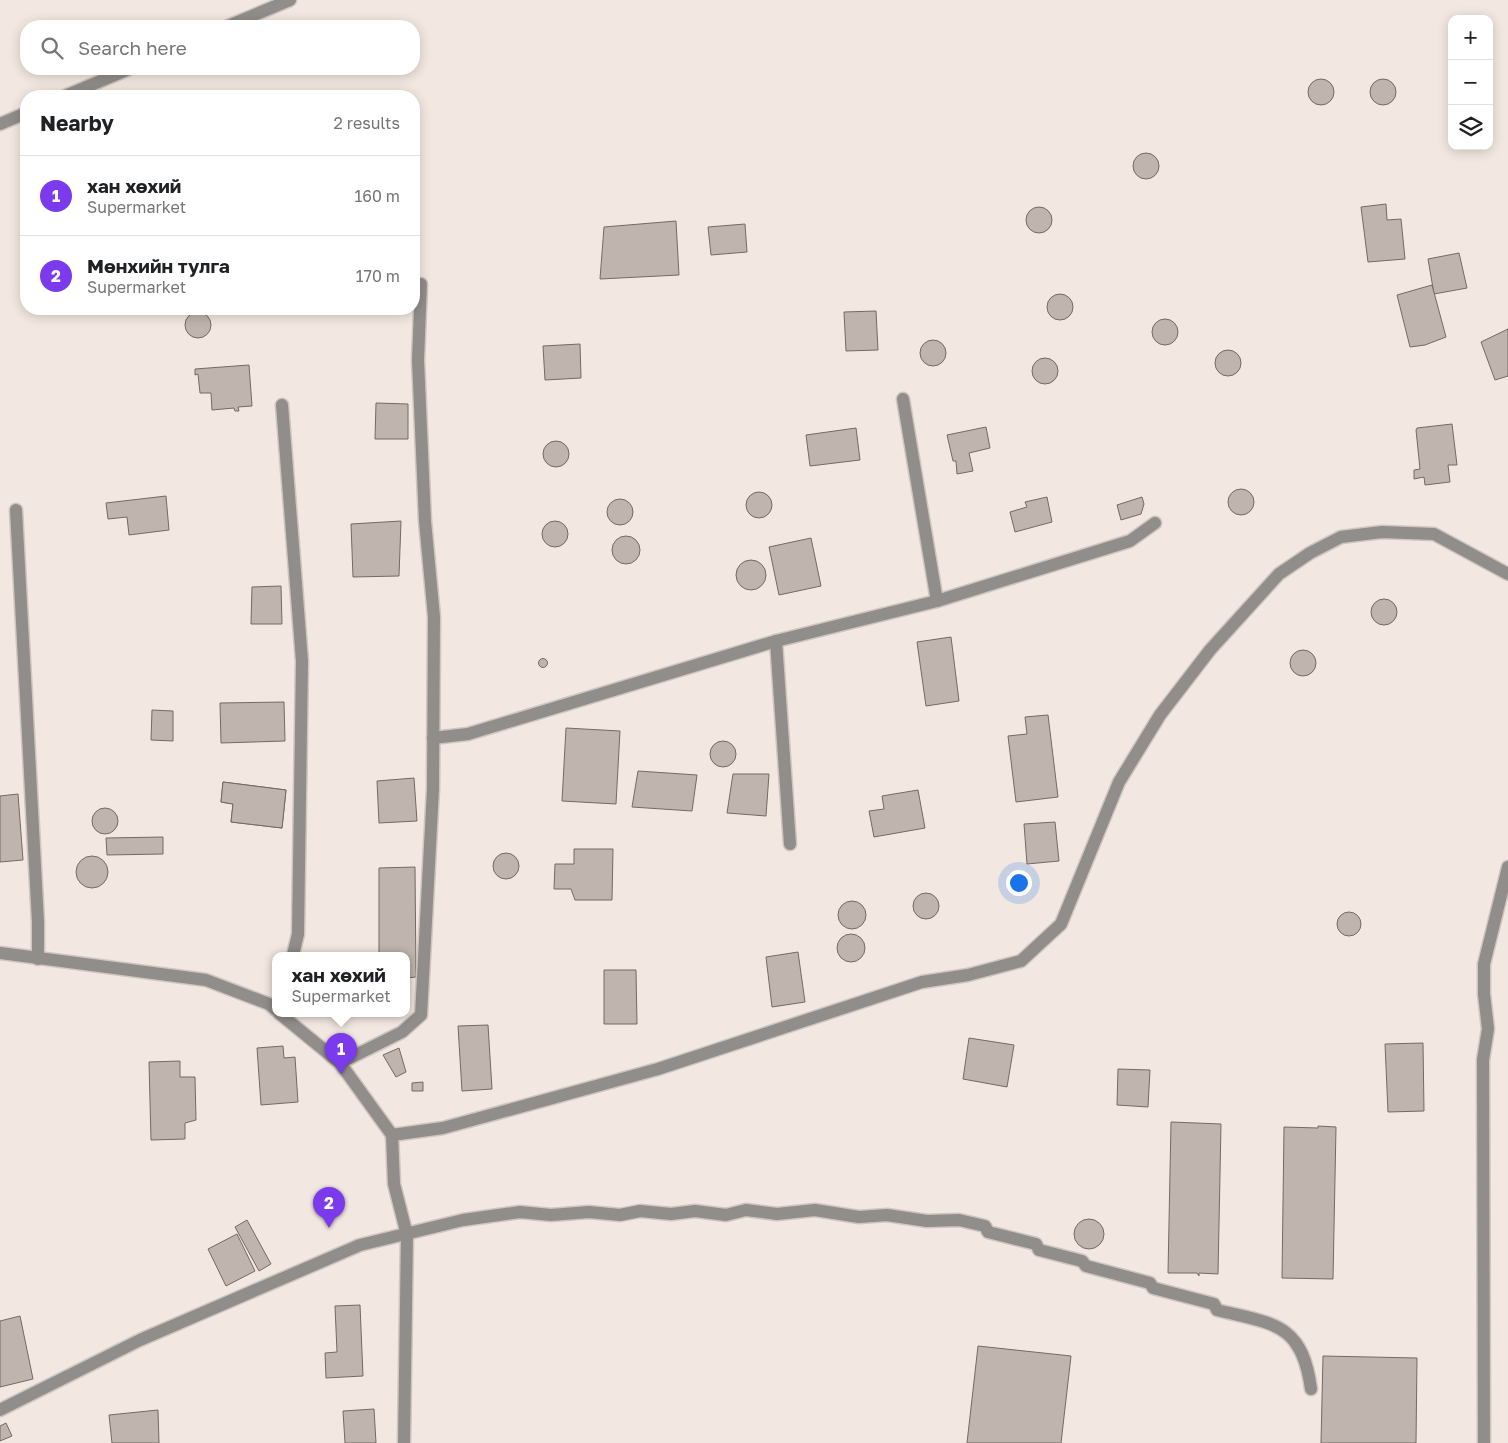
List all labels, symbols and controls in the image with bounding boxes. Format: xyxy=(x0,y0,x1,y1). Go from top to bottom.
map controls xyxy=(1448,15,1493,150)
button: + xyxy=(1448,15,1493,60)
search box xyxy=(20,20,420,75)
icon: search xyxy=(38,34,66,62)
text: Search here xyxy=(78,36,187,59)
button: − xyxy=(1448,60,1493,105)
button: layers xyxy=(1448,105,1493,150)
text: Nearby xyxy=(40,110,114,136)
text: 2 results xyxy=(334,113,400,133)
text: хан хөхий xyxy=(87,174,181,197)
text: 1 xyxy=(52,186,60,206)
text: 160 m xyxy=(354,186,400,206)
text: Supermarket xyxy=(87,197,186,217)
text: Мөнхийн тулга xyxy=(87,254,230,277)
text: 2 xyxy=(51,266,61,286)
text: 170 m xyxy=(356,266,400,286)
text: Supermarket xyxy=(87,277,186,297)
your location xyxy=(1006,870,1032,896)
popup xyxy=(272,952,410,1017)
text: хан хөхий xyxy=(291,963,386,986)
text: Supermarket xyxy=(291,986,391,1006)
pin: 1 xyxy=(325,1033,357,1074)
pin: 2 xyxy=(313,1187,345,1228)

